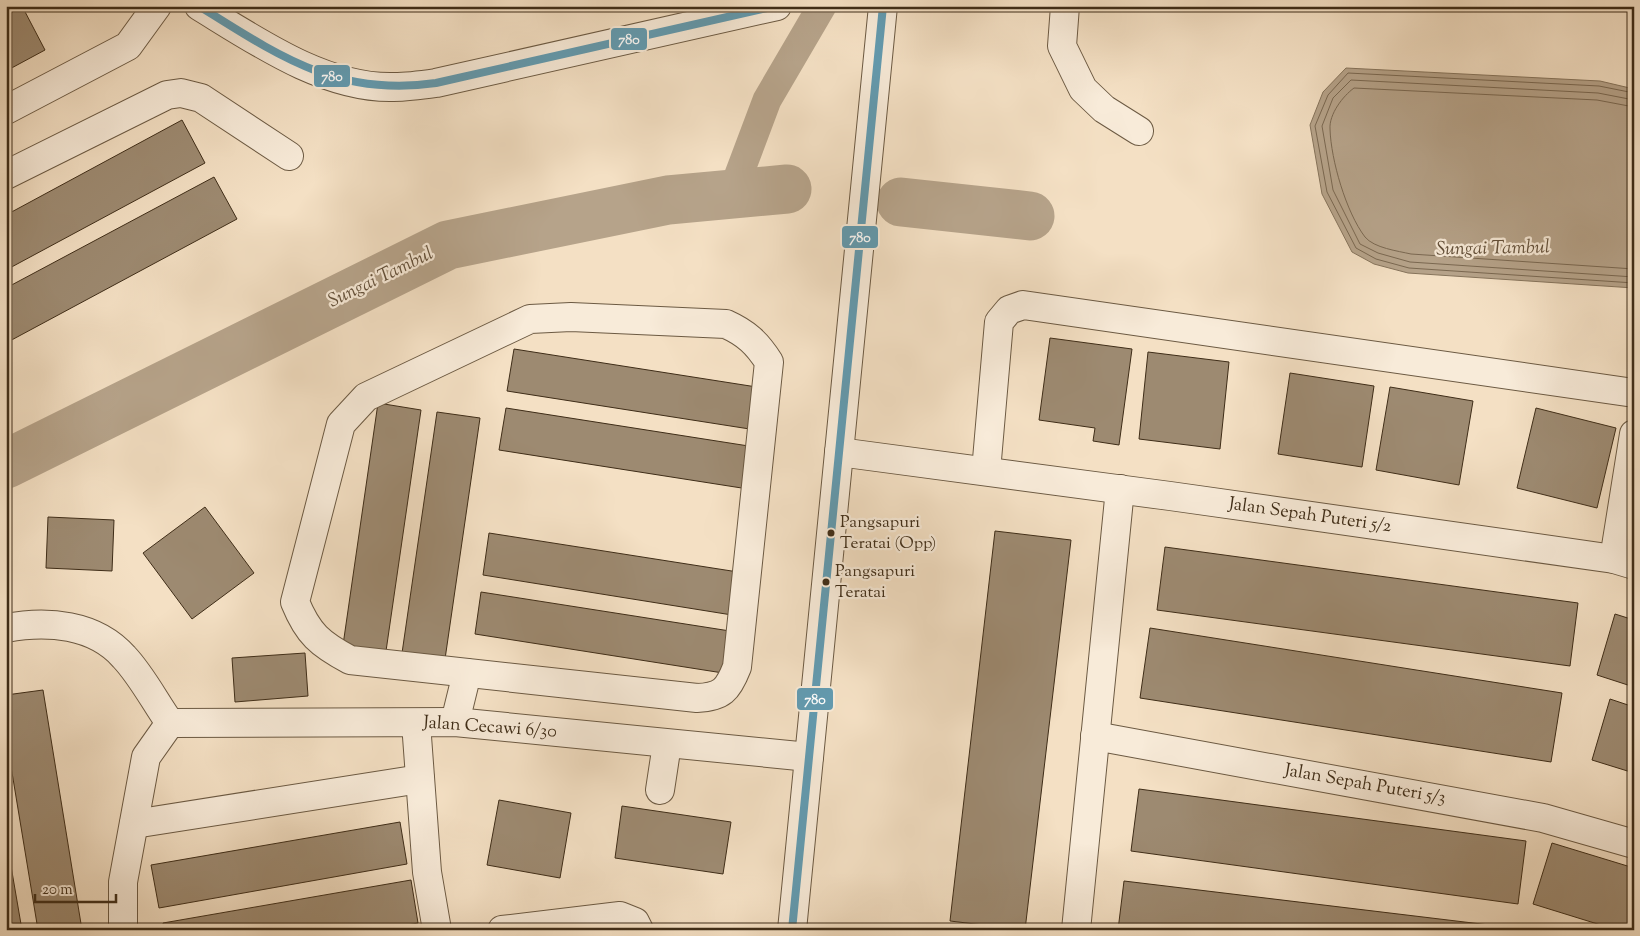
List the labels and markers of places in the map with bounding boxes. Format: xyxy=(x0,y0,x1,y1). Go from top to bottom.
place label: Pangsapuri Teratai (Opp) xyxy=(840,511,936,556)
marker: Pangsapuri Teratai (Opp) xyxy=(826,528,836,538)
place label: Pangsapuri Teratai xyxy=(835,560,915,605)
marker: Pangsapuri Teratai xyxy=(821,577,831,587)

